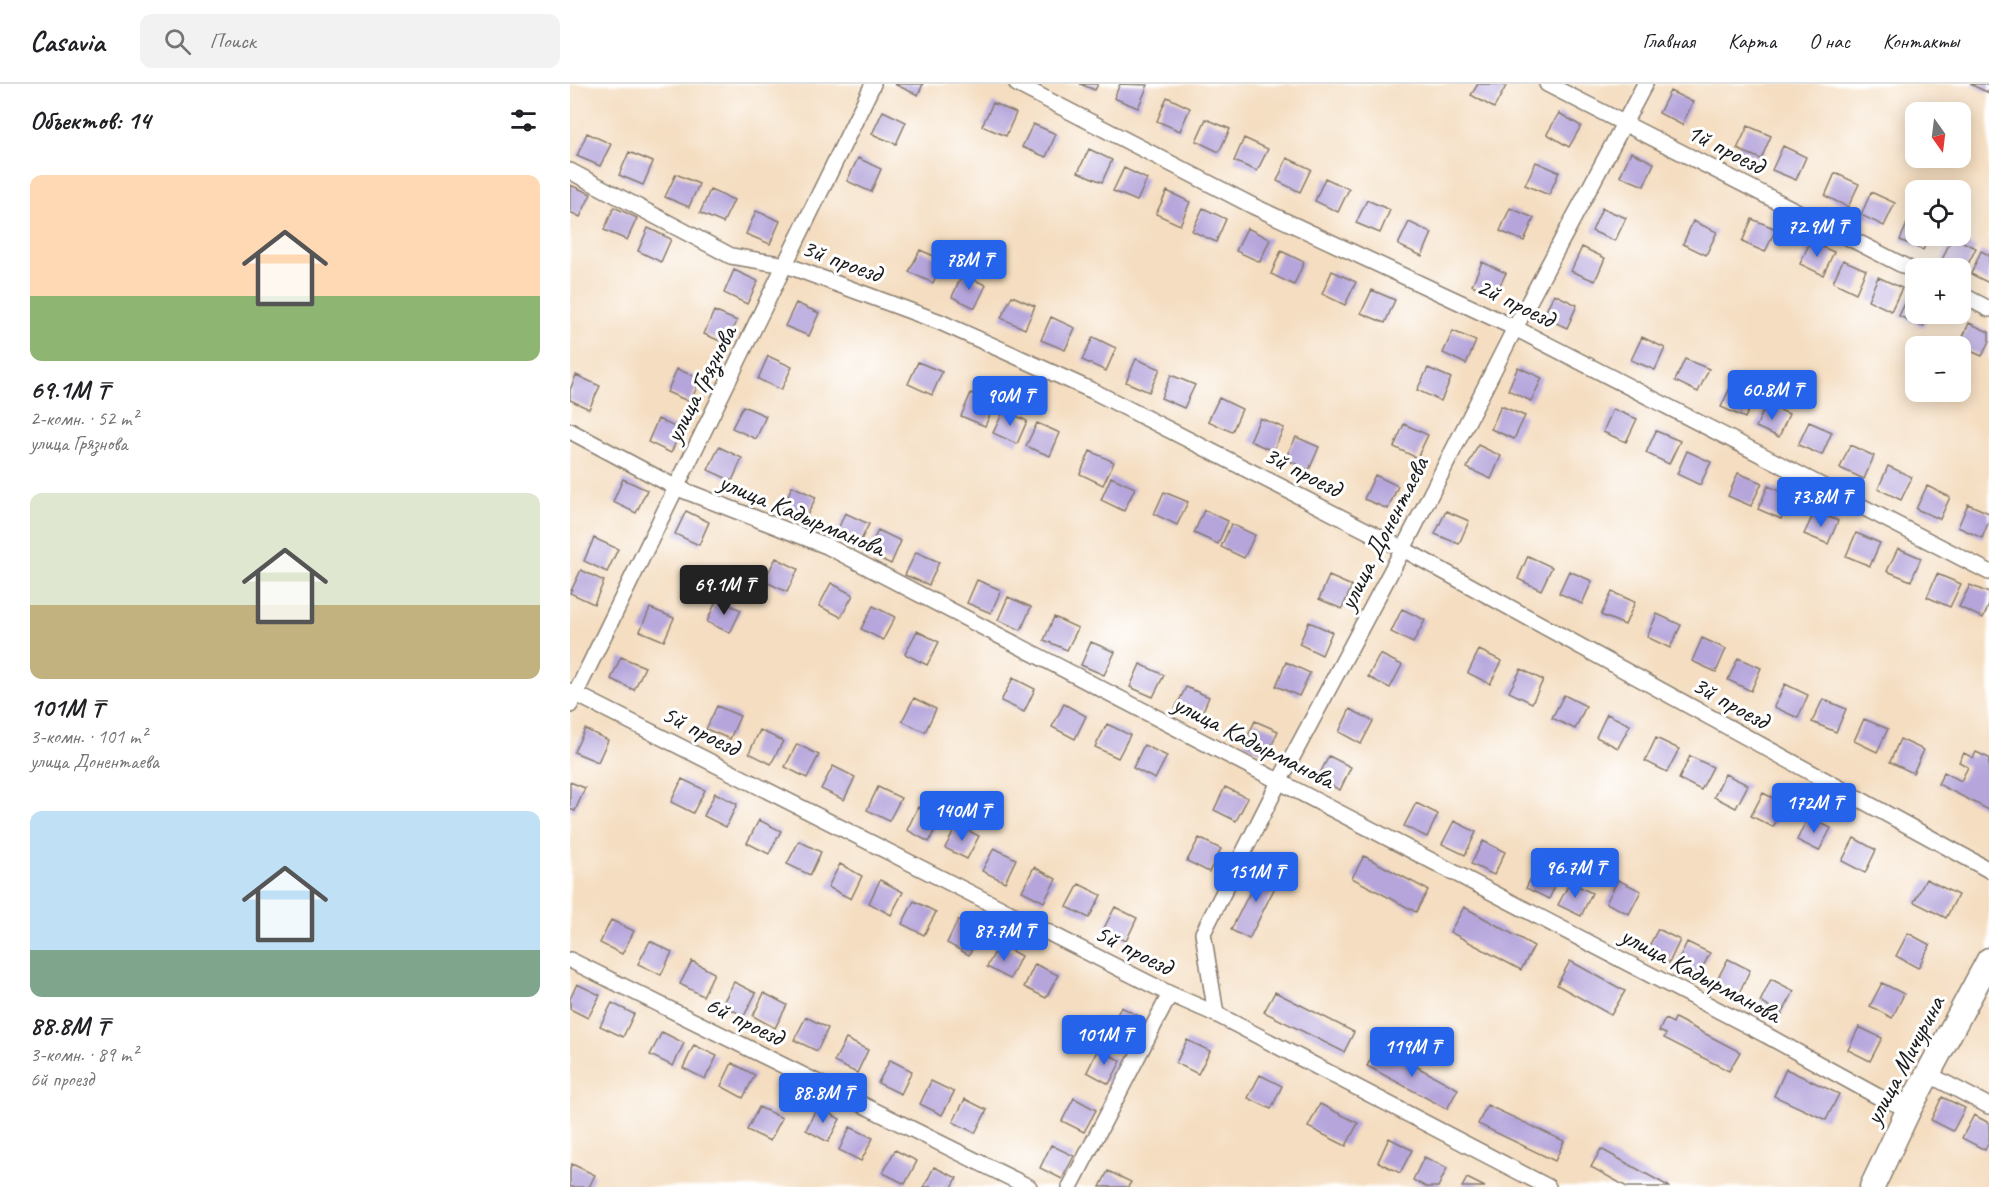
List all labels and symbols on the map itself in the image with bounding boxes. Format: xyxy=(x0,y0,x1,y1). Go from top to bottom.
north arrow xyxy=(1905,102,1971,168)
street label: 1й проезд xyxy=(1681,115,1773,183)
pin: 72.9M ₸ xyxy=(1762,207,1872,258)
street label: 3й проезд xyxy=(797,231,889,291)
pin: 78M ₸ xyxy=(927,240,1011,291)
street label: 2й проезд xyxy=(1471,269,1563,337)
street label: улица Грязнова xyxy=(656,318,746,450)
pin: 60.8M ₸ xyxy=(1717,370,1827,421)
pin: 90M ₸ xyxy=(968,376,1052,427)
street label: 3й проезд xyxy=(1258,438,1350,506)
street label: улица Донентаева xyxy=(1330,450,1437,617)
street label: улица Кадырманова xyxy=(712,464,892,565)
pin: 73.8M ₸ xyxy=(1766,477,1876,528)
pin: 69.1M ₸ xyxy=(669,565,779,616)
street label: 3й проезд xyxy=(1686,668,1777,738)
street label: улица Кадырманова xyxy=(1166,686,1342,797)
street label: 5й проезд xyxy=(656,697,748,765)
pin: 172M ₸ xyxy=(1765,783,1863,834)
pin: 140M ₸ xyxy=(913,791,1011,842)
pin: 96.7M ₸ xyxy=(1520,848,1630,899)
pin: 151M ₸ xyxy=(1207,852,1305,903)
pin: 87.7M ₸ xyxy=(949,911,1059,962)
street label: 5й проезд xyxy=(1089,916,1181,984)
street label: улица Кадырманова xyxy=(1613,917,1789,1032)
street label: 6й проезд xyxy=(700,987,792,1055)
street label: улица Мичурина xyxy=(1856,989,1953,1132)
pin: 101M ₸ xyxy=(1055,1015,1153,1066)
pin: 119M ₸ xyxy=(1363,1027,1461,1078)
pin: 88.8M ₸ xyxy=(768,1073,878,1124)

